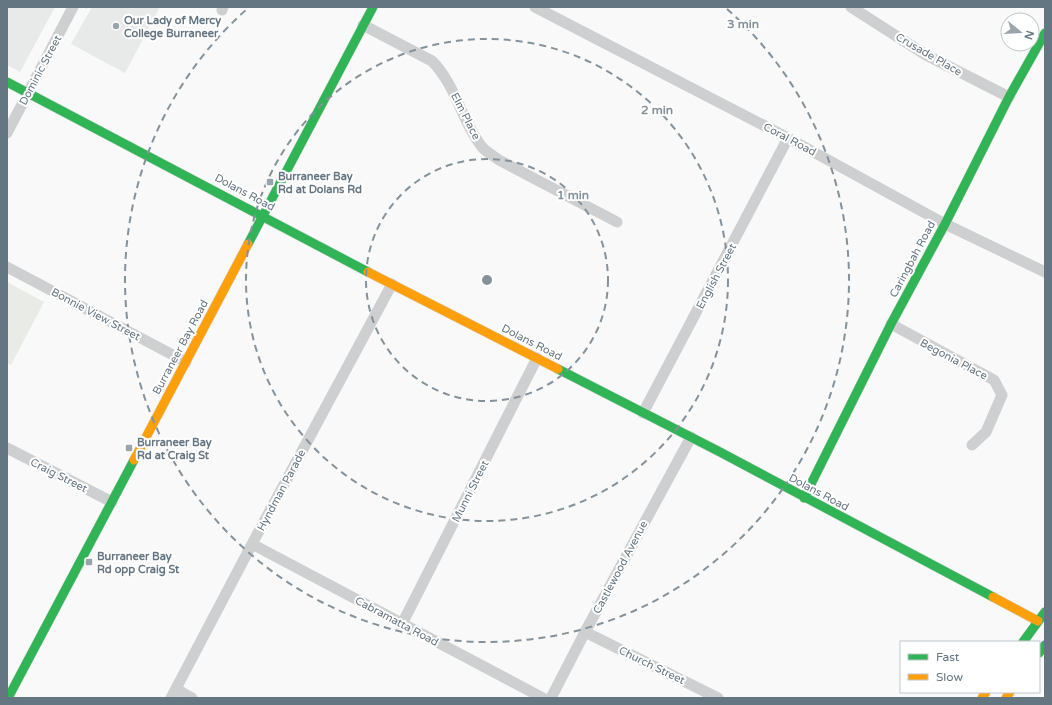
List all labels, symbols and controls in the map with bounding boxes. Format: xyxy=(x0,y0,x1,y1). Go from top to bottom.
north arrow xyxy=(1000,12,1040,52)
place label: Our Lady of Mercy College Burraneer xyxy=(124,14,221,41)
text: 3 min xyxy=(727,17,759,31)
marker: Our Lady of Mercy College Burraneer xyxy=(111,21,121,31)
text: N xyxy=(1021,29,1037,41)
street label: Crusade Place xyxy=(893,30,964,79)
street label: Dominic Street xyxy=(17,33,64,107)
street label: Elm Place xyxy=(448,91,483,142)
text: 2 min xyxy=(641,103,673,117)
street label: Coral Road xyxy=(761,120,818,159)
place label: Burraneer Bay Rd at Dolans Rd xyxy=(278,170,362,196)
street label: Dolans Road xyxy=(213,171,277,214)
marker: Burraneer Bay Rd at Dolans Rd xyxy=(265,177,275,187)
text: 1 min xyxy=(557,188,589,202)
street label: Caringbah Road xyxy=(887,219,938,300)
street label: English Street xyxy=(694,241,739,311)
centre of rings xyxy=(480,273,494,287)
street label: Bonnie View Street xyxy=(49,285,142,343)
street label: Burraneer Bay Road xyxy=(150,298,211,397)
street label: Dolans Road xyxy=(499,322,564,363)
street label: Begonia Place xyxy=(918,336,990,383)
place label: Burraneer Bay Rd at Craig St xyxy=(137,436,212,463)
marker: Burraneer Bay Rd at Craig St xyxy=(124,443,134,453)
street label: Hyndman Parade xyxy=(254,447,308,533)
street label: Craig Street xyxy=(28,456,89,495)
street label: Munni Street xyxy=(449,458,492,524)
street label: Dolans Road xyxy=(787,471,851,514)
street label: Castlewood Avenue xyxy=(590,519,650,616)
place label: Burraneer Bay Rd opp Craig St xyxy=(97,550,180,577)
marker: Burraneer Bay Rd opp Craig St xyxy=(84,557,94,567)
street label: Cabramatta Road xyxy=(353,594,441,649)
legend xyxy=(900,641,1040,693)
street label: Church Street xyxy=(617,644,687,687)
text: Fast xyxy=(936,650,960,664)
text: Slow xyxy=(936,670,963,684)

